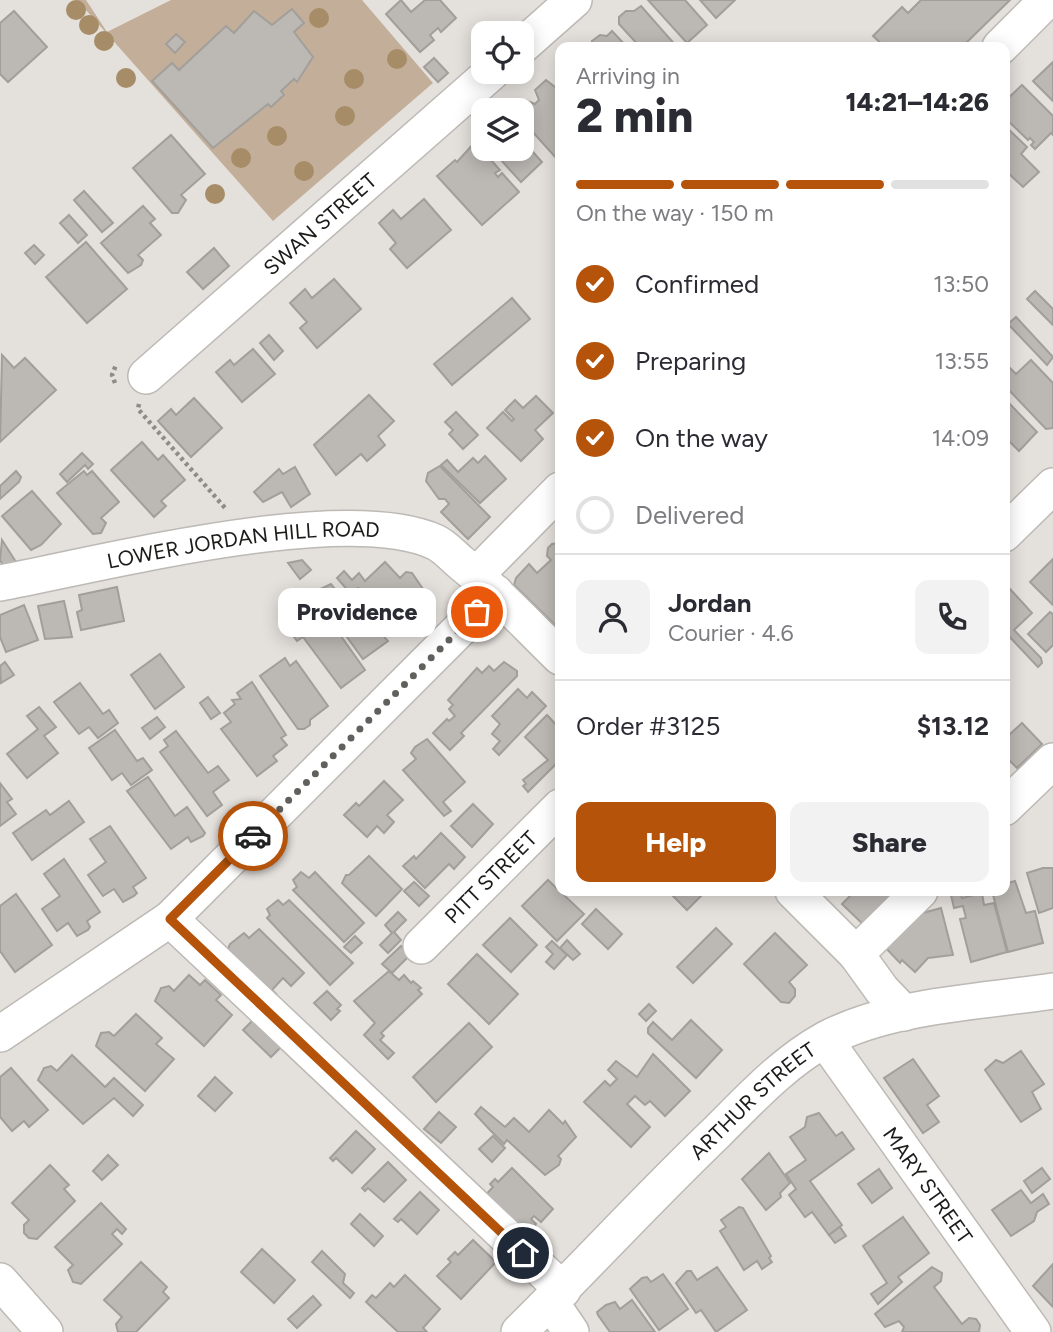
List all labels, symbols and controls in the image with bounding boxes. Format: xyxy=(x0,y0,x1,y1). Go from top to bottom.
map controls xyxy=(471,21,534,161)
button: locate xyxy=(471,21,534,84)
text: Arriving in xyxy=(576,62,680,90)
text: 14:21–14:26 xyxy=(846,86,989,118)
text: 2 min xyxy=(576,88,693,144)
button: layers xyxy=(471,98,534,161)
street label: SWAN STREET xyxy=(258,167,381,280)
text: On the way · 150 m xyxy=(576,199,773,227)
icon: check xyxy=(576,265,614,303)
text: Confirmed xyxy=(635,268,759,300)
text: 13:50 xyxy=(933,270,989,298)
icon: check xyxy=(576,342,614,380)
text: Preparing xyxy=(635,345,746,377)
text: 13:55 xyxy=(935,347,989,375)
icon: check xyxy=(576,419,614,457)
text: On the way xyxy=(635,422,768,454)
text: 14:09 xyxy=(932,424,989,452)
text: Delivered xyxy=(635,499,744,531)
street label: LOWER JORDAN HILL ROAD xyxy=(105,516,380,573)
button: person xyxy=(576,580,650,654)
button: phone xyxy=(915,580,989,654)
pin xyxy=(447,582,507,642)
text: Jordan xyxy=(668,587,751,619)
callout: Providence xyxy=(278,588,435,636)
icon: bag xyxy=(458,593,496,631)
text: Providence xyxy=(297,598,417,626)
text: Courier · 4.6 xyxy=(668,619,794,647)
text: Order #3125 xyxy=(576,710,720,742)
text: $13.12 xyxy=(917,710,989,742)
courier xyxy=(218,801,288,871)
button: Help xyxy=(576,802,776,882)
button: Share xyxy=(790,802,989,882)
icon: car xyxy=(234,817,272,855)
street label: PITT STREET xyxy=(439,825,542,928)
street label: ARTHUR STREET xyxy=(684,1036,820,1164)
street label: MARY STREET xyxy=(878,1122,978,1248)
pin xyxy=(493,1223,553,1283)
icon: home xyxy=(504,1234,542,1272)

